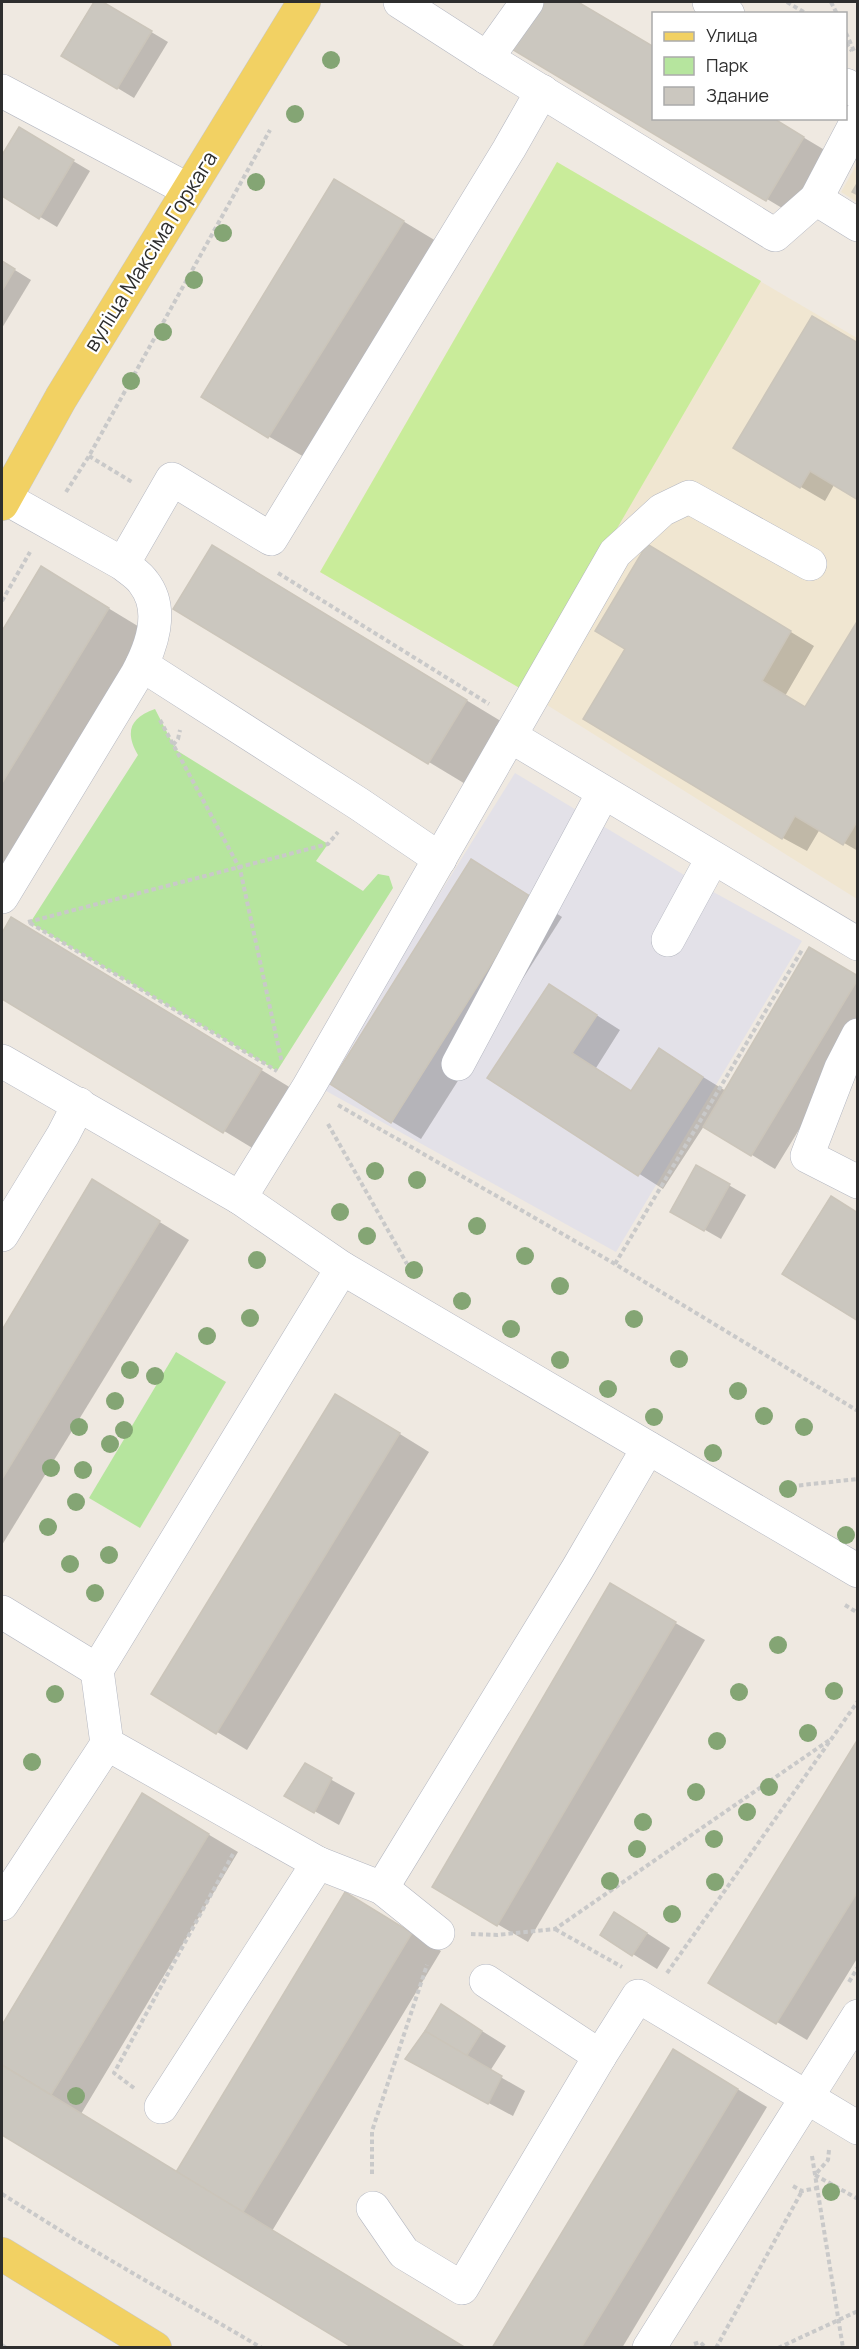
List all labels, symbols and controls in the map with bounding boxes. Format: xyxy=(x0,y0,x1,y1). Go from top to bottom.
legend xyxy=(652,12,847,120)
text: Улица xyxy=(706,23,758,47)
text: Парк xyxy=(706,53,749,77)
text: Здание xyxy=(706,83,769,107)
street label: вуліца Максіма Горкага xyxy=(77,146,223,356)

